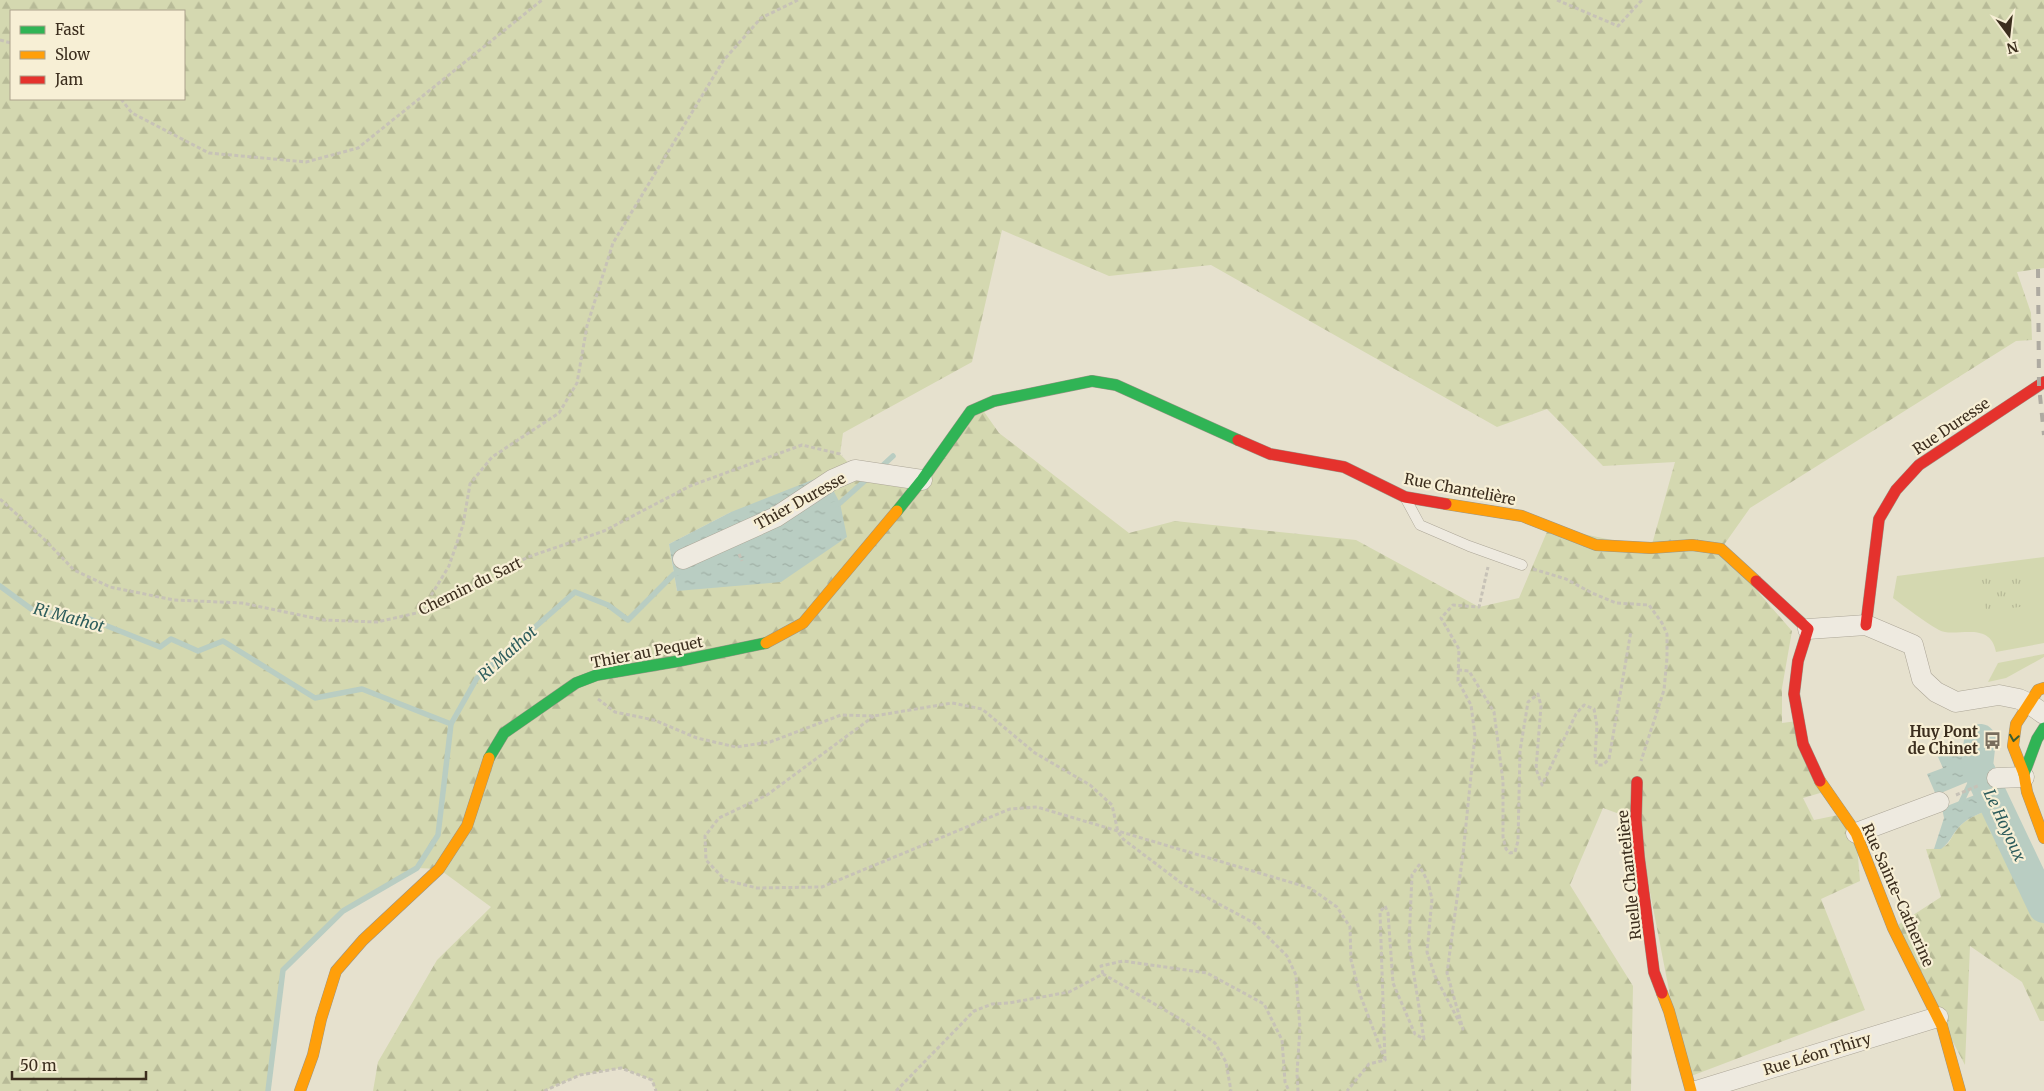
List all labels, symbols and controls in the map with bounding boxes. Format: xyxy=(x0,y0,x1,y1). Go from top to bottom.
legend xyxy=(10,10,185,100)
north arrow xyxy=(1984,10,2034,60)
text: Fast xyxy=(55,20,85,39)
text: N xyxy=(2005,37,2020,58)
text: Slow xyxy=(55,45,90,64)
text: Jam xyxy=(54,70,83,89)
street label: Rue Duresse xyxy=(1909,393,1993,459)
street label: Thier Duresse xyxy=(751,468,849,534)
street label: Rue Chantelière xyxy=(1403,469,1518,509)
street label: Chemin du Sart xyxy=(415,553,525,619)
water label: Ri Mathot xyxy=(31,598,107,636)
water label: Ri Mathot xyxy=(473,621,541,685)
street label: Thier au Pequet xyxy=(589,632,705,672)
place label: Huy Pont de Chinet xyxy=(1908,722,1978,758)
bus stop icon: Huy Pont de Chinet xyxy=(1982,730,2002,750)
one-way arrow xyxy=(2009,734,2020,742)
water label: Le Hoyoux xyxy=(1980,786,2031,865)
street label: Ruelle Chantelière xyxy=(1613,809,1645,941)
street label: Rue Sainte-Catherine xyxy=(1858,820,1938,970)
street label: Rue Léon Thiry xyxy=(1761,1029,1873,1079)
scale bar xyxy=(12,1048,146,1080)
text: 50 m xyxy=(20,1056,57,1075)

